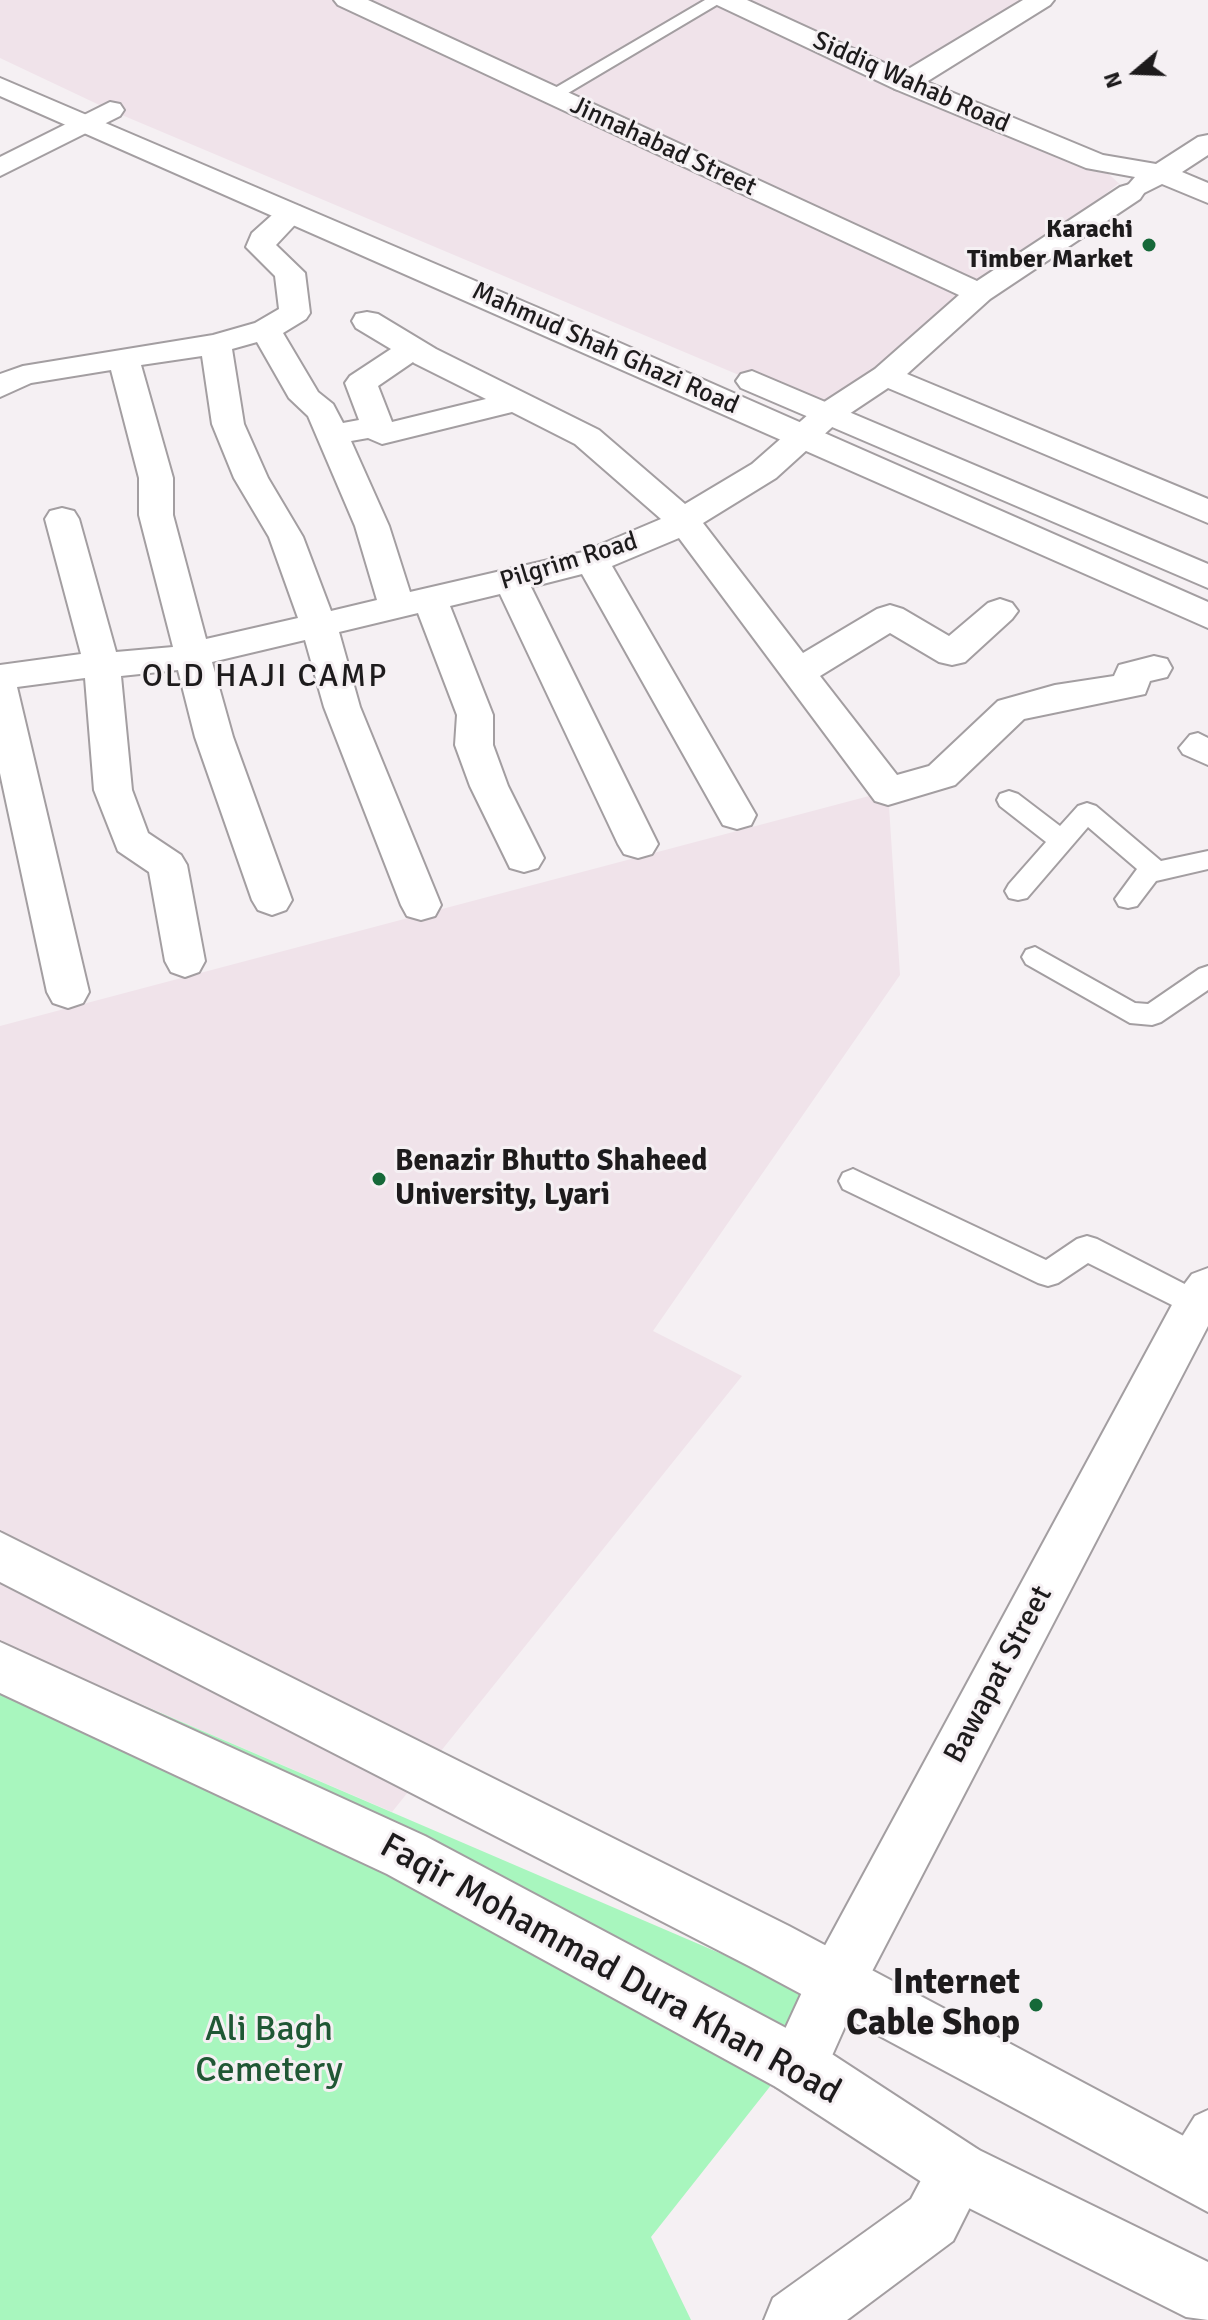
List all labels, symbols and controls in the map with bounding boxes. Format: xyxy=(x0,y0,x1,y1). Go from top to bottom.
street label: Siddiq Wahab Road xyxy=(808,26,1014,140)
north arrow xyxy=(1096,32,1176,112)
text: N xyxy=(1098,68,1128,92)
street label: Jinnahabad Street xyxy=(565,90,761,204)
place label: Karachi Timber Market xyxy=(967,214,1133,276)
marker: Karachi Timber Market xyxy=(1140,236,1158,254)
street label: Mahmud Shah Ghazi Road xyxy=(467,276,743,422)
street label: Pilgrim Road xyxy=(496,526,642,598)
district label: OLD HAJI CAMP xyxy=(142,659,388,697)
place label: Benazir Bhutto Shaheed University, Lyari xyxy=(395,1144,707,1214)
marker: Benazir Bhutto Shaheed University, Lyari xyxy=(370,1170,388,1188)
street label: Bawapat Street xyxy=(937,1580,1061,1770)
street label: Faqir Mohammad Dura Khan Road xyxy=(372,1825,848,2115)
place label: Internet Cable Shop xyxy=(846,1962,1020,2047)
marker: Internet Cable Shop xyxy=(1027,1996,1045,2014)
park label: Ali Bagh Cemetery xyxy=(195,2009,343,2094)

